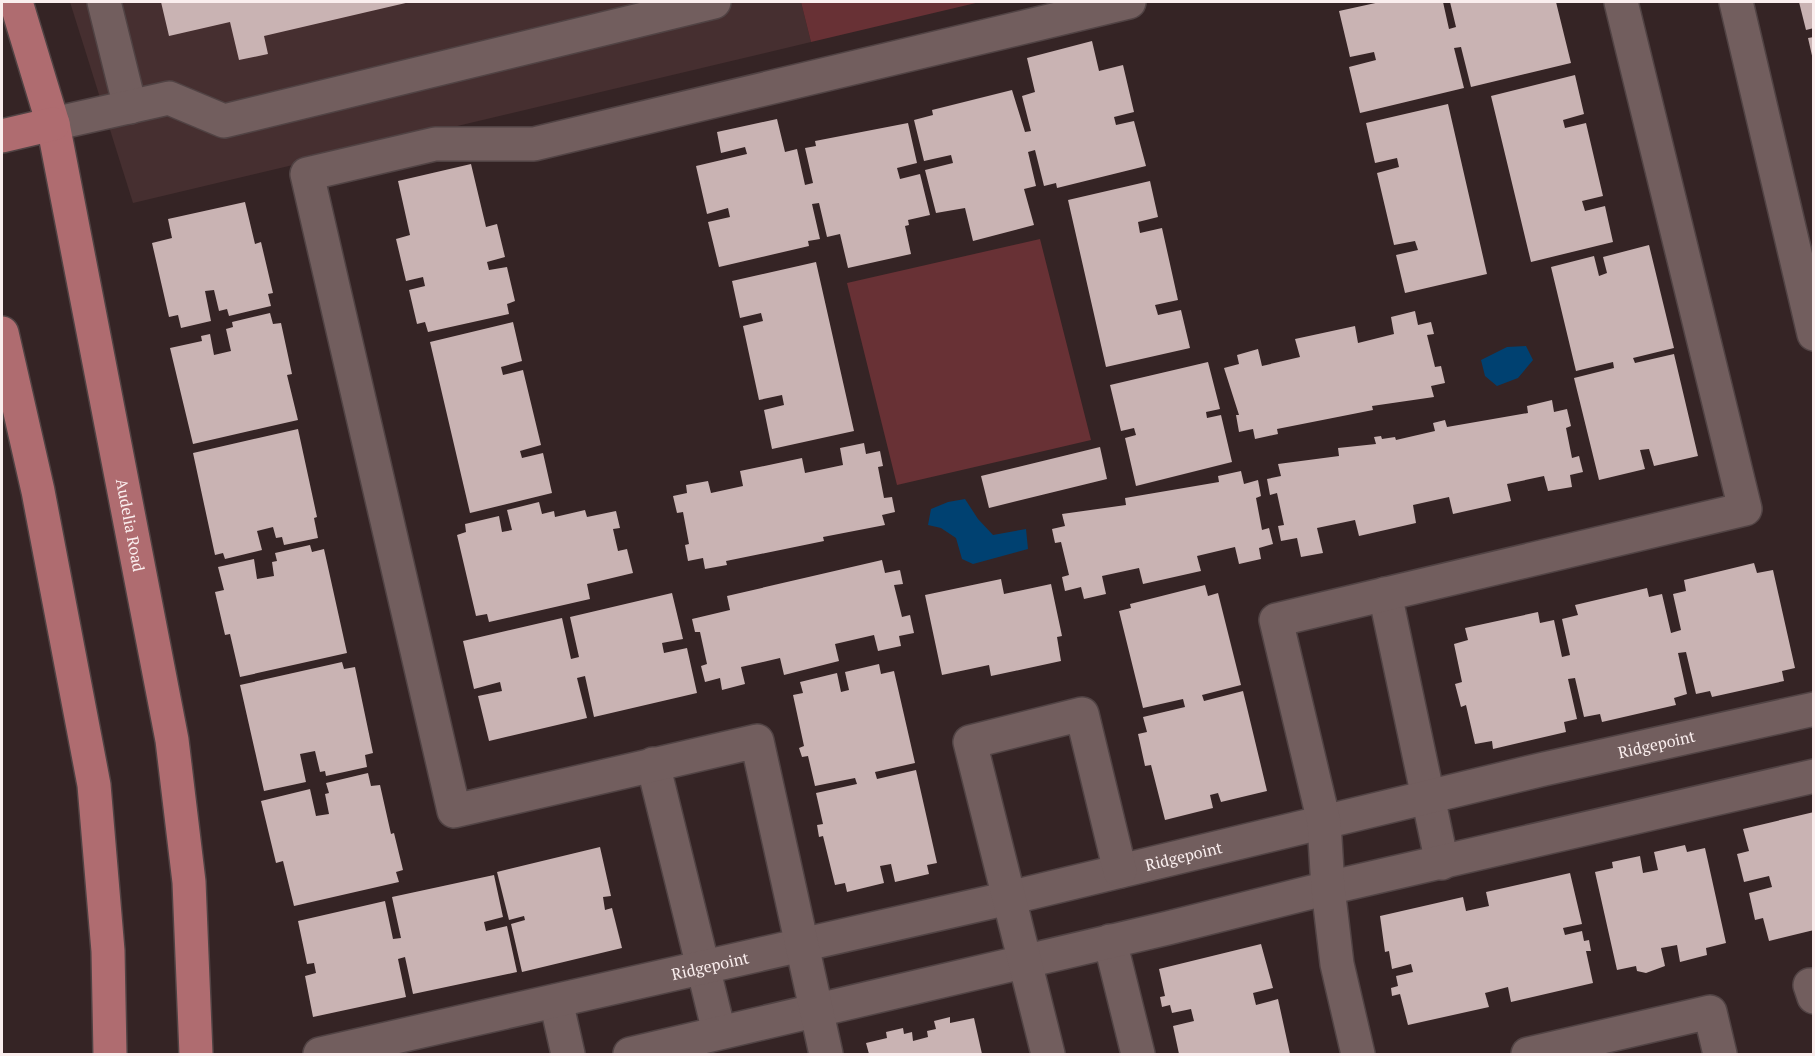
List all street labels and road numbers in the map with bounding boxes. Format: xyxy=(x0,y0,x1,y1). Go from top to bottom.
street label: Audelia Road xyxy=(111,477,150,574)
street label: Ridgepoint xyxy=(1616,725,1697,763)
street label: Ridgepoint xyxy=(1143,836,1224,876)
street label: Ridgepoint xyxy=(669,946,751,985)

